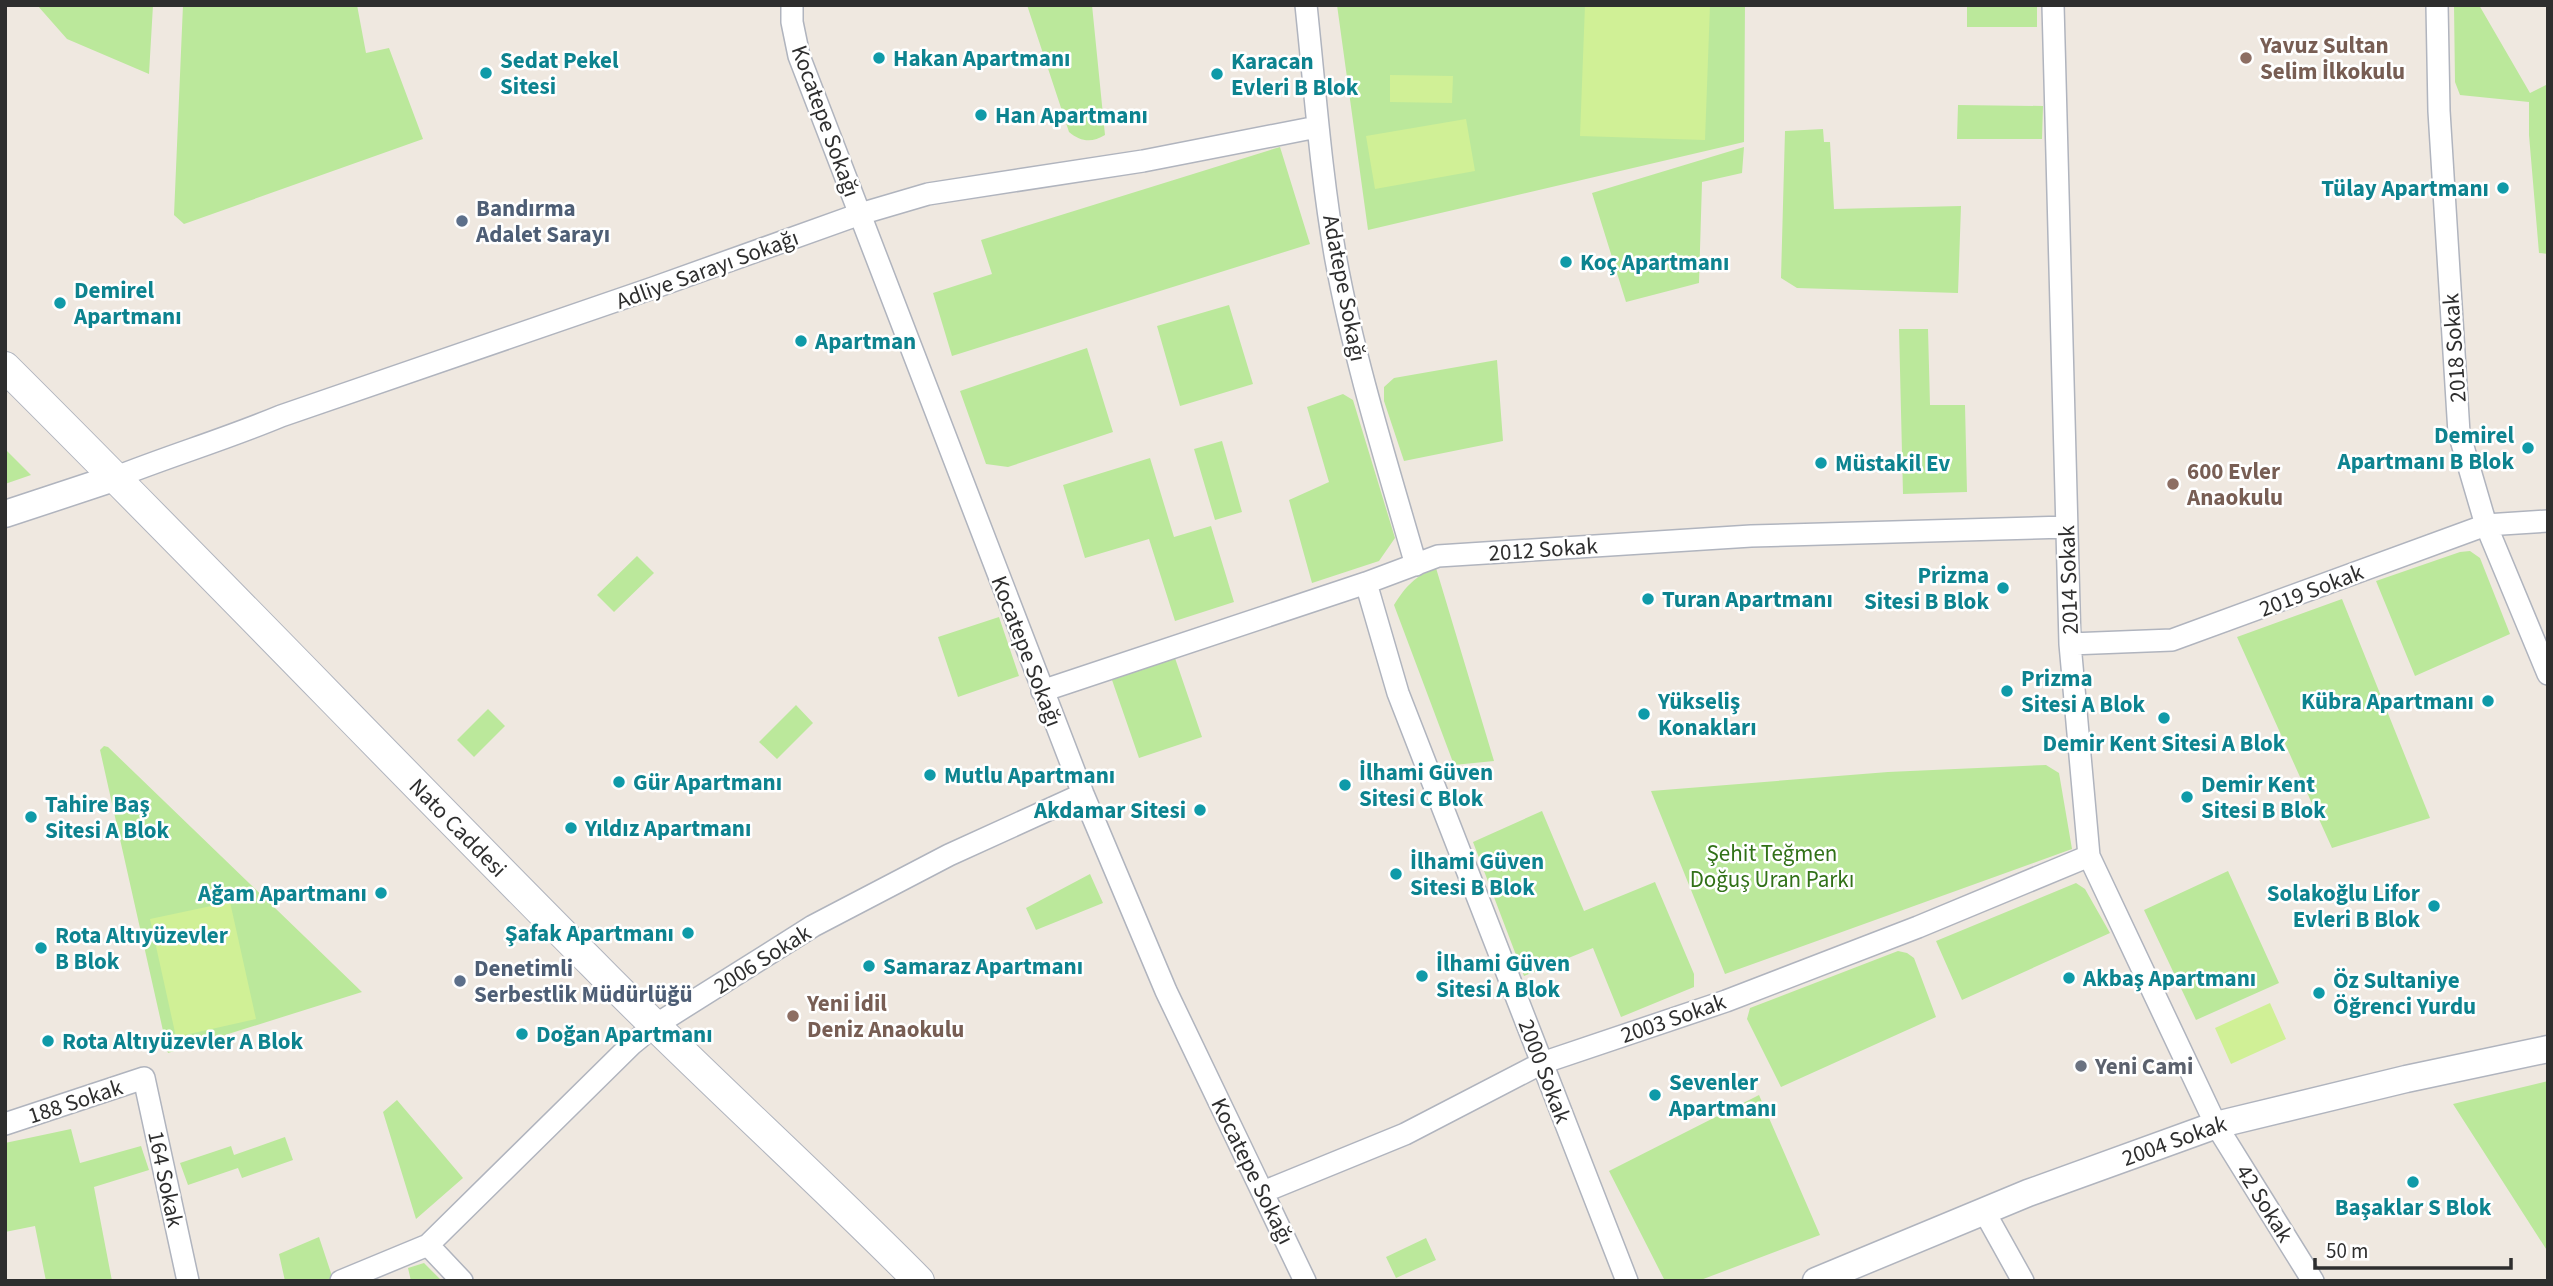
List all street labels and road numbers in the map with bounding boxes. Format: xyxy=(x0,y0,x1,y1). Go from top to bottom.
street label: Kocatepe Sokağı xyxy=(783,41,868,202)
street label: Adatepe Sokağı xyxy=(1314,212,1375,364)
street label: Adliye Sarayı Sokağı xyxy=(611,221,803,318)
street label: 2018 Sokak xyxy=(2434,292,2475,404)
street label: 2014 Sokak xyxy=(2050,524,2087,635)
street label: 2012 Sokak xyxy=(1487,529,1599,570)
street label: 2019 Sokak xyxy=(2254,555,2369,625)
street label: Kocatepe Sokağı xyxy=(983,571,1071,732)
street label: Nato Caddesi xyxy=(401,771,514,885)
street label: 2006 Sokak xyxy=(707,916,818,1002)
street label: 2003 Sokak xyxy=(1616,985,1731,1052)
street label: 2000 Sokak xyxy=(1510,1014,1580,1129)
street label: 188 Sokak xyxy=(24,1070,127,1132)
street label: Kocatepe Sokağı xyxy=(1203,1092,1302,1250)
street label: 2004 Sokak xyxy=(2117,1107,2230,1175)
street label: 164 Sokak xyxy=(139,1128,192,1231)
street label: 42 Sokak xyxy=(2228,1158,2302,1249)

